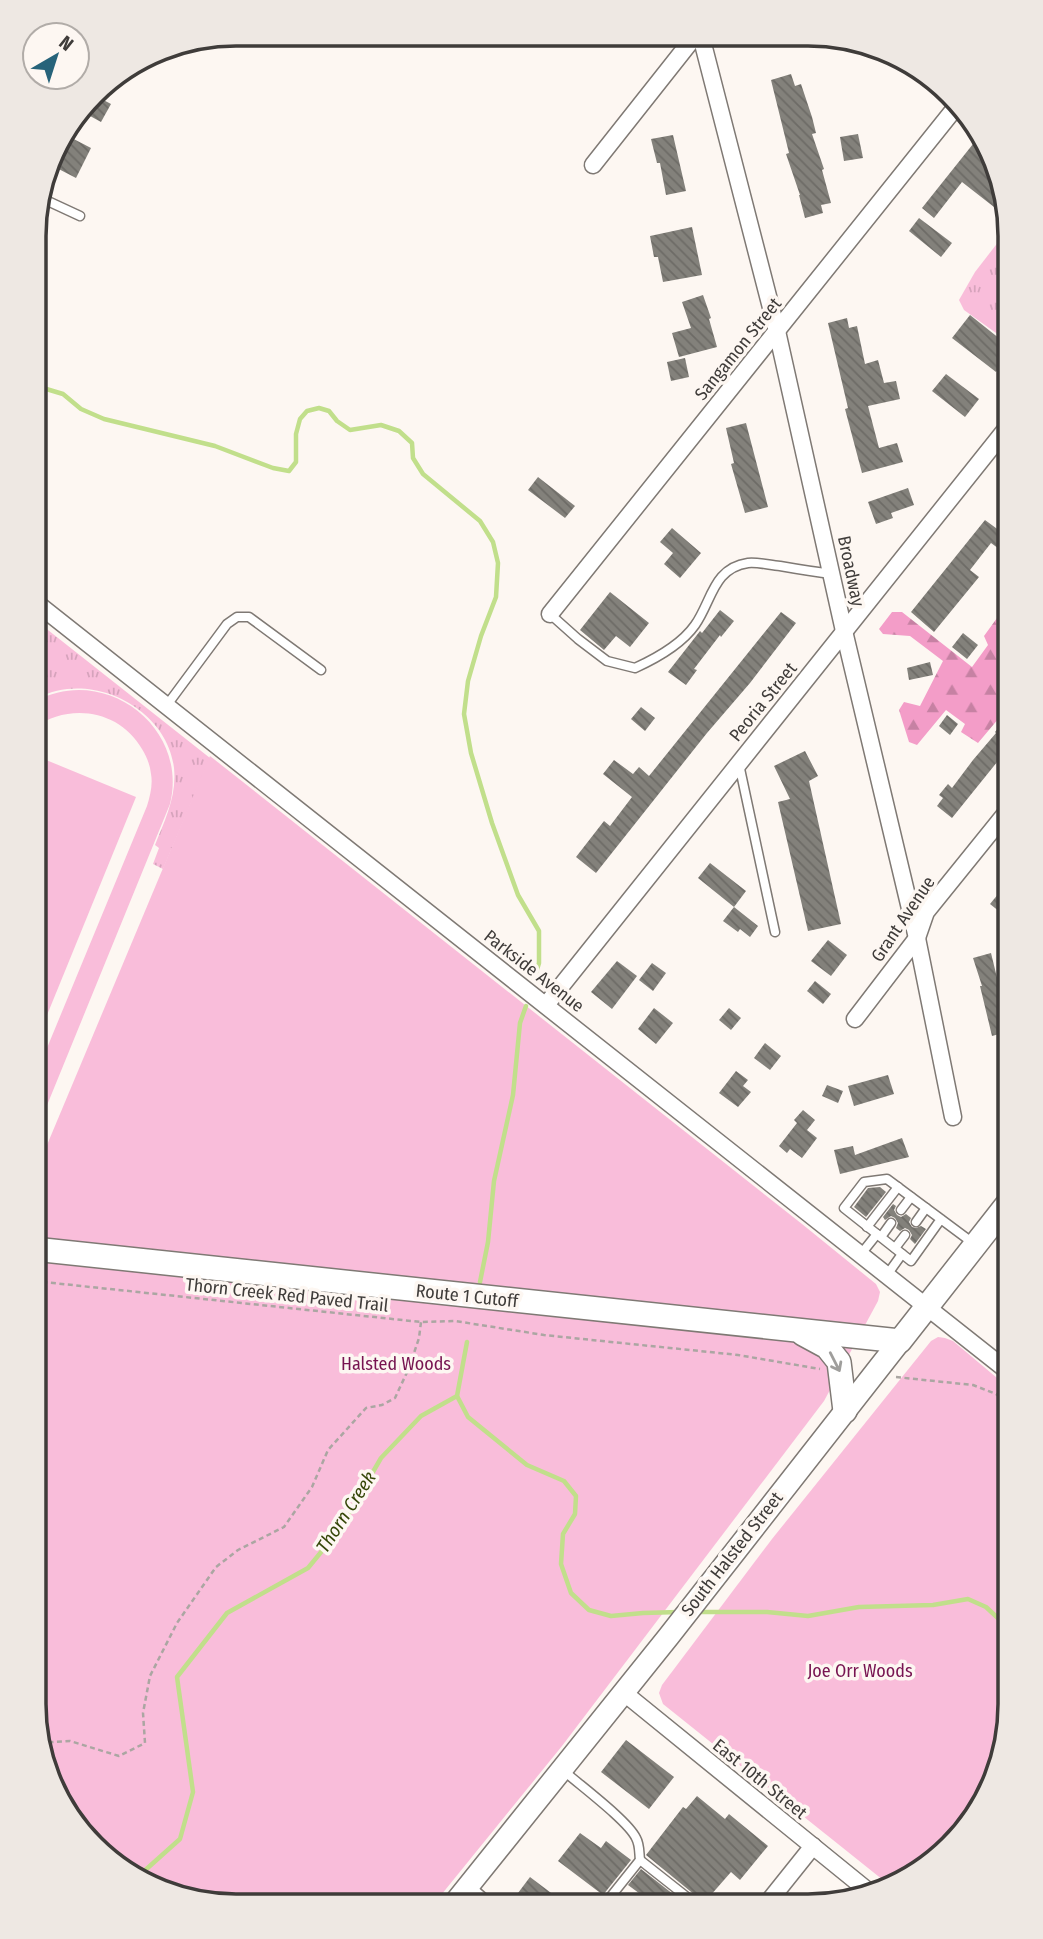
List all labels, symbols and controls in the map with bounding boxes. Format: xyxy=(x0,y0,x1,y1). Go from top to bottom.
north arrow xyxy=(21,21,91,91)
text: N xyxy=(55,31,78,56)
street label: Sangamon Street xyxy=(690,293,786,405)
street label: Broadway xyxy=(833,534,869,608)
street label: Peoria Street xyxy=(724,658,802,746)
street label: Grant Avenue xyxy=(866,872,940,966)
street label: Parkside Avenue xyxy=(480,925,589,1017)
street label: Thorn Creek Red Paved Trail xyxy=(184,1273,390,1317)
street label: Route 1 Cutoff xyxy=(415,1280,521,1312)
one-way arrow xyxy=(829,1351,843,1371)
park label: Halsted Woods xyxy=(341,1353,451,1375)
water label: Thorn Creek xyxy=(311,1467,381,1557)
street label: South Halsted Street xyxy=(677,1487,788,1621)
park label: Joe Orr Woods xyxy=(807,1660,913,1682)
street label: East 10th Street xyxy=(708,1734,812,1824)

